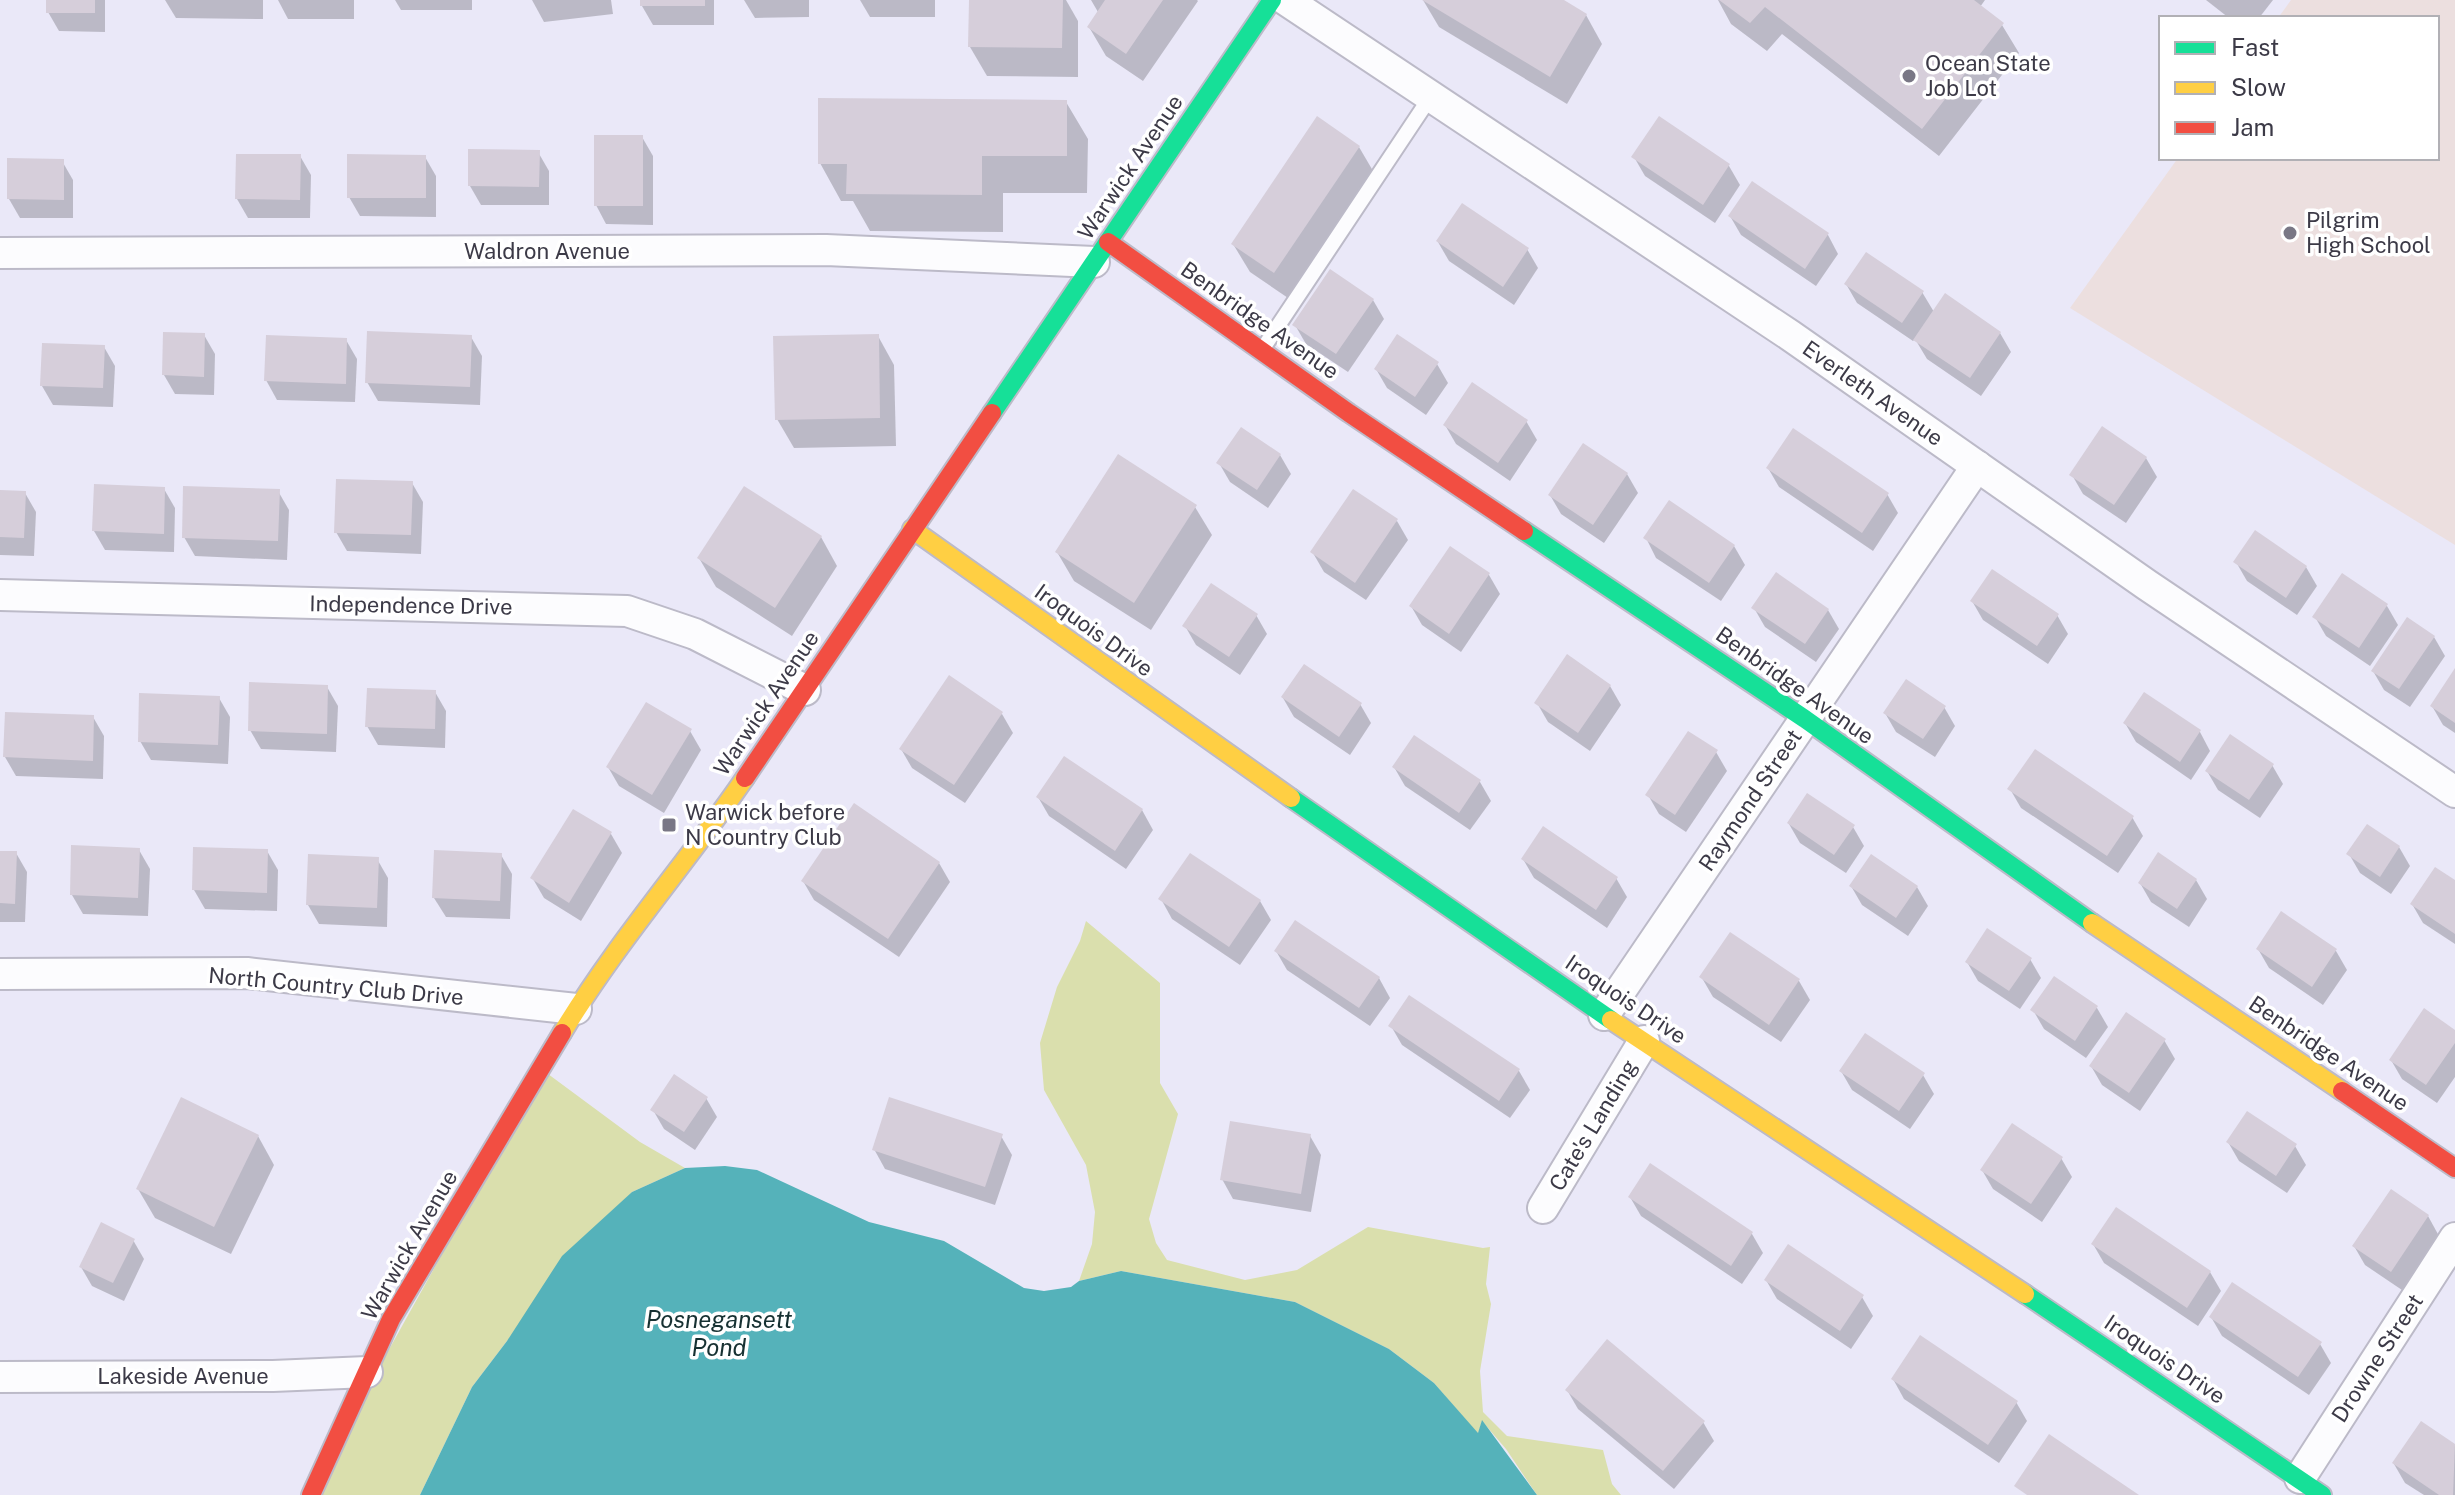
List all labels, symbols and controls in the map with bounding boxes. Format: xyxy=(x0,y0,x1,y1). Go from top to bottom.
legend xyxy=(2159,16,2439,160)
text: Fast xyxy=(2231,33,2279,61)
place label: Ocean State Job Lot xyxy=(1925,50,2051,101)
marker: Ocean State Job Lot xyxy=(1900,67,1918,85)
text: Slow xyxy=(2231,73,2286,101)
street label: Warwick Avenue xyxy=(1072,90,1188,244)
text: Jam xyxy=(2231,113,2274,141)
place label: Pilgrim High School xyxy=(2306,207,2431,258)
marker: Pilgrim High School xyxy=(2281,224,2299,242)
street label: Waldron Avenue xyxy=(464,238,630,264)
street label: Benbridge Avenue xyxy=(1176,256,1344,384)
street label: Everleth Avenue xyxy=(1798,335,1948,451)
street label: Iroquois Drive xyxy=(1030,578,1158,682)
street label: Independence Drive xyxy=(309,590,513,620)
street label: Benbridge Avenue xyxy=(1711,621,1879,749)
street label: Warwick Avenue xyxy=(708,626,824,780)
street label: Raymond Street xyxy=(1693,724,1807,876)
place label: Warwick before N Country Club xyxy=(685,799,845,850)
marker: Warwick before N Country Club xyxy=(660,816,678,834)
street label: Iroquois Drive xyxy=(1561,949,1691,1049)
street label: North Country Club Drive xyxy=(207,962,465,1010)
street label: Benbridge Avenue xyxy=(2244,990,2414,1116)
street label: Cate's Landing xyxy=(1544,1055,1642,1195)
street label: Warwick Avenue xyxy=(356,1165,462,1325)
street label: Drowne Street xyxy=(2326,1289,2428,1427)
water label: Posnegansett Pond xyxy=(646,1305,792,1361)
street label: Iroquois Drive xyxy=(2100,1309,2230,1409)
street label: Lakeside Avenue xyxy=(97,1363,269,1389)

